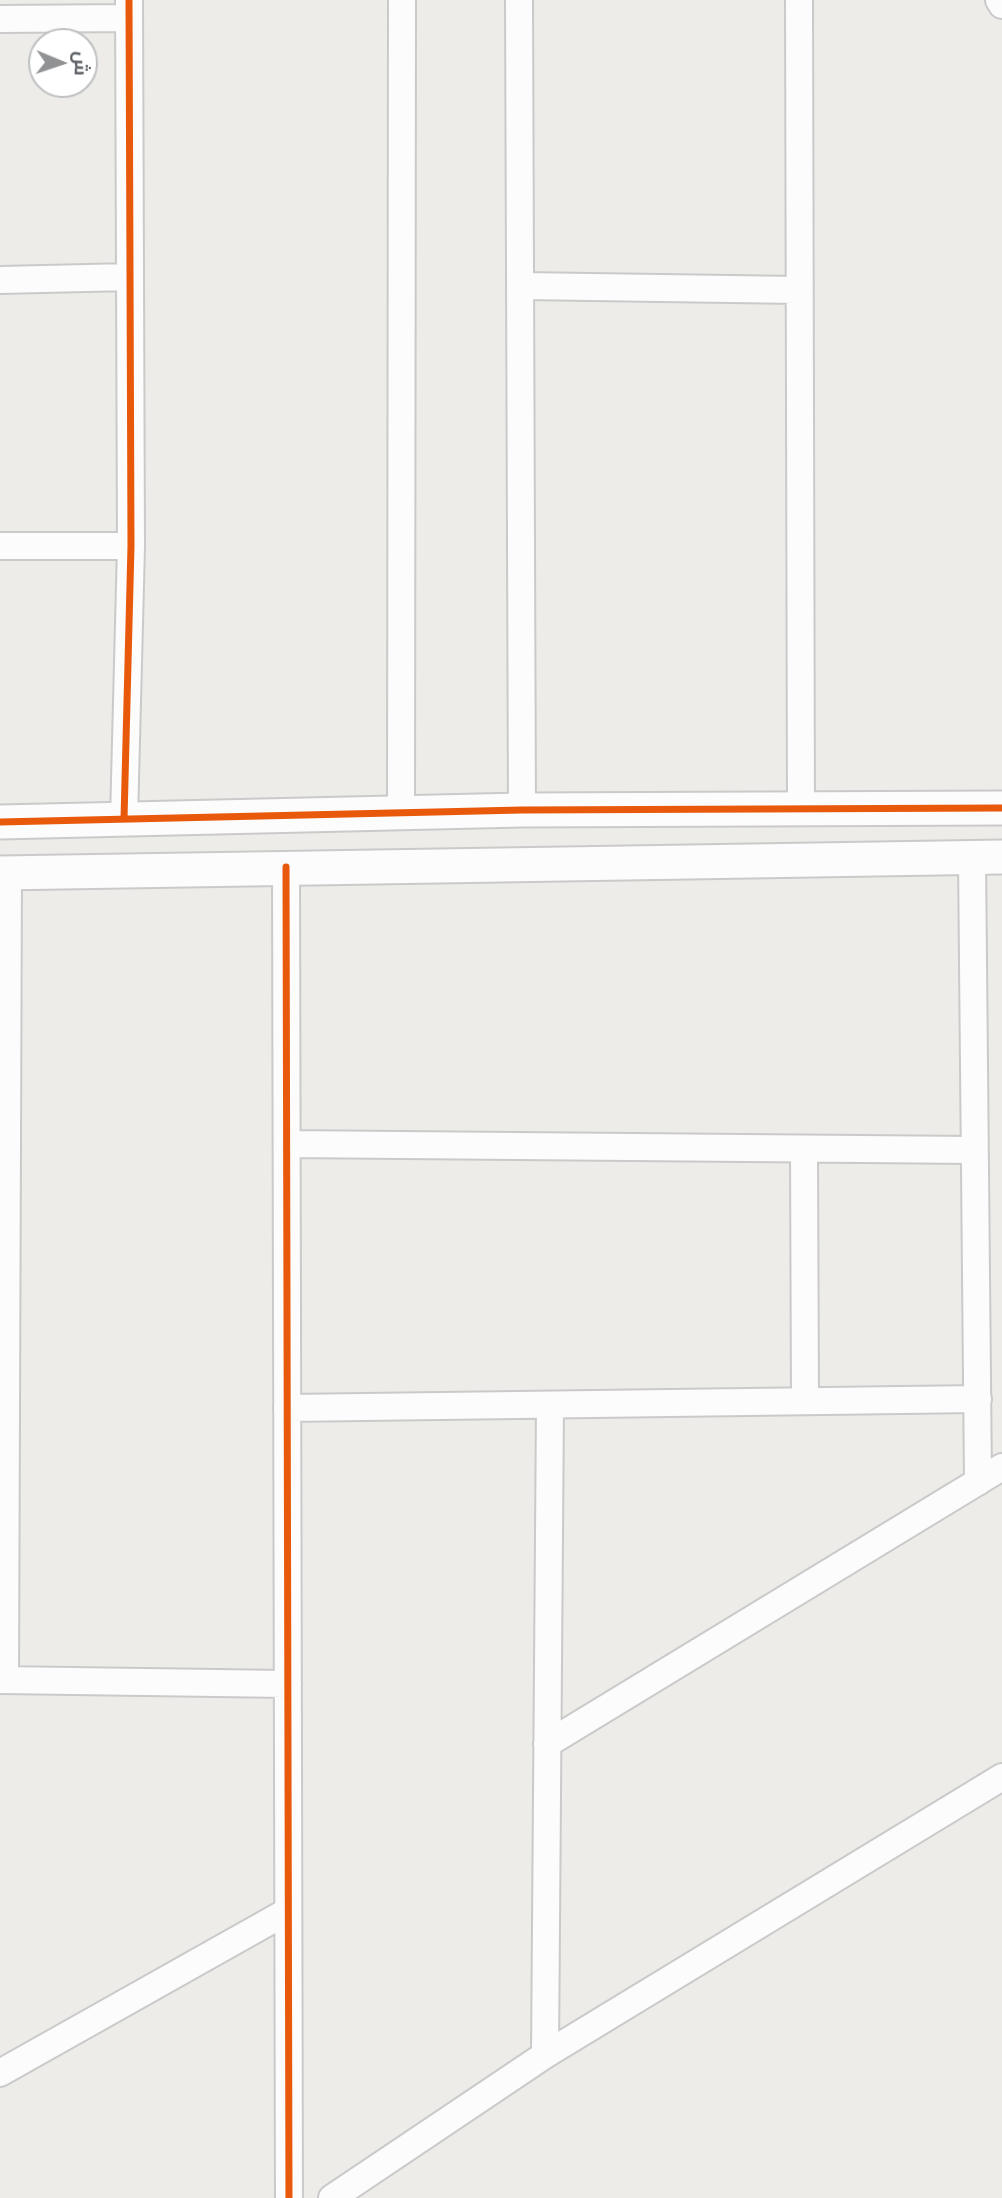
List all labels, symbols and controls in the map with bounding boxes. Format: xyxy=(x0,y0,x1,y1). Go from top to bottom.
north arrow xyxy=(28,28,98,98)
text: ش xyxy=(68,51,97,76)

